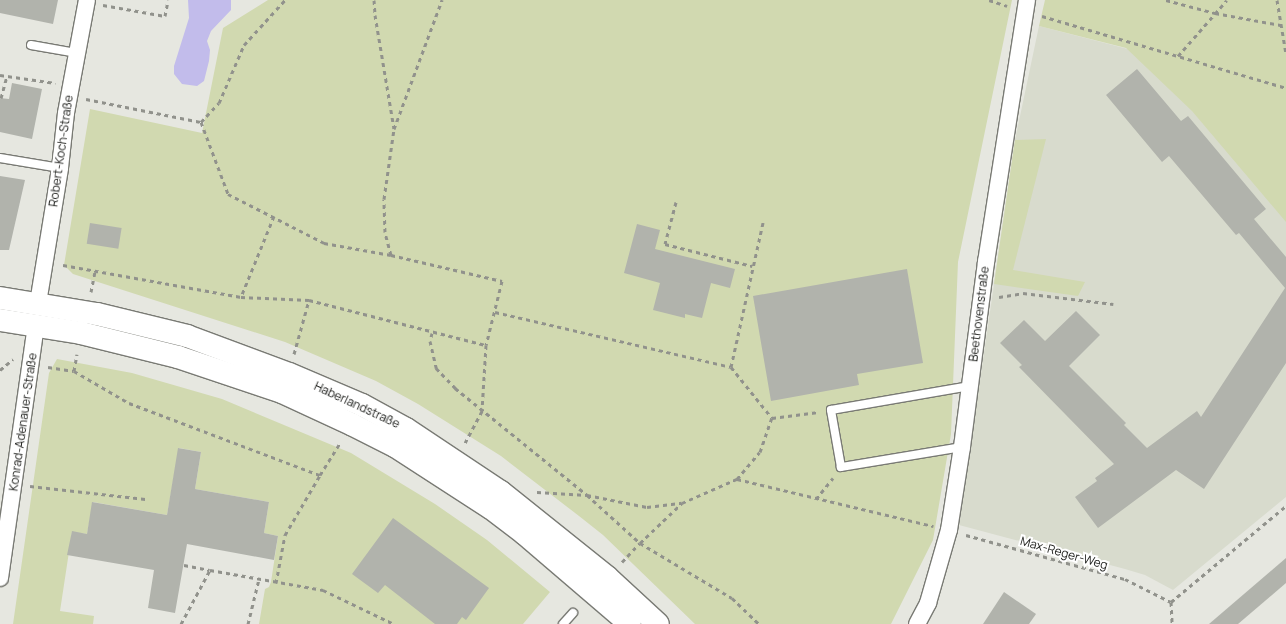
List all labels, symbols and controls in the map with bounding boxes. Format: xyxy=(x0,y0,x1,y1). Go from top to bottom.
street label: Robert-Koch-Straße xyxy=(46,94,76,208)
street label: Beethovenstraße xyxy=(966,265,992,363)
street label: Konrad-Adenauer-Straße xyxy=(6,352,40,492)
street label: Haberlandstraße xyxy=(312,379,402,431)
street label: Max-Reger-Weg xyxy=(1019,534,1109,572)

